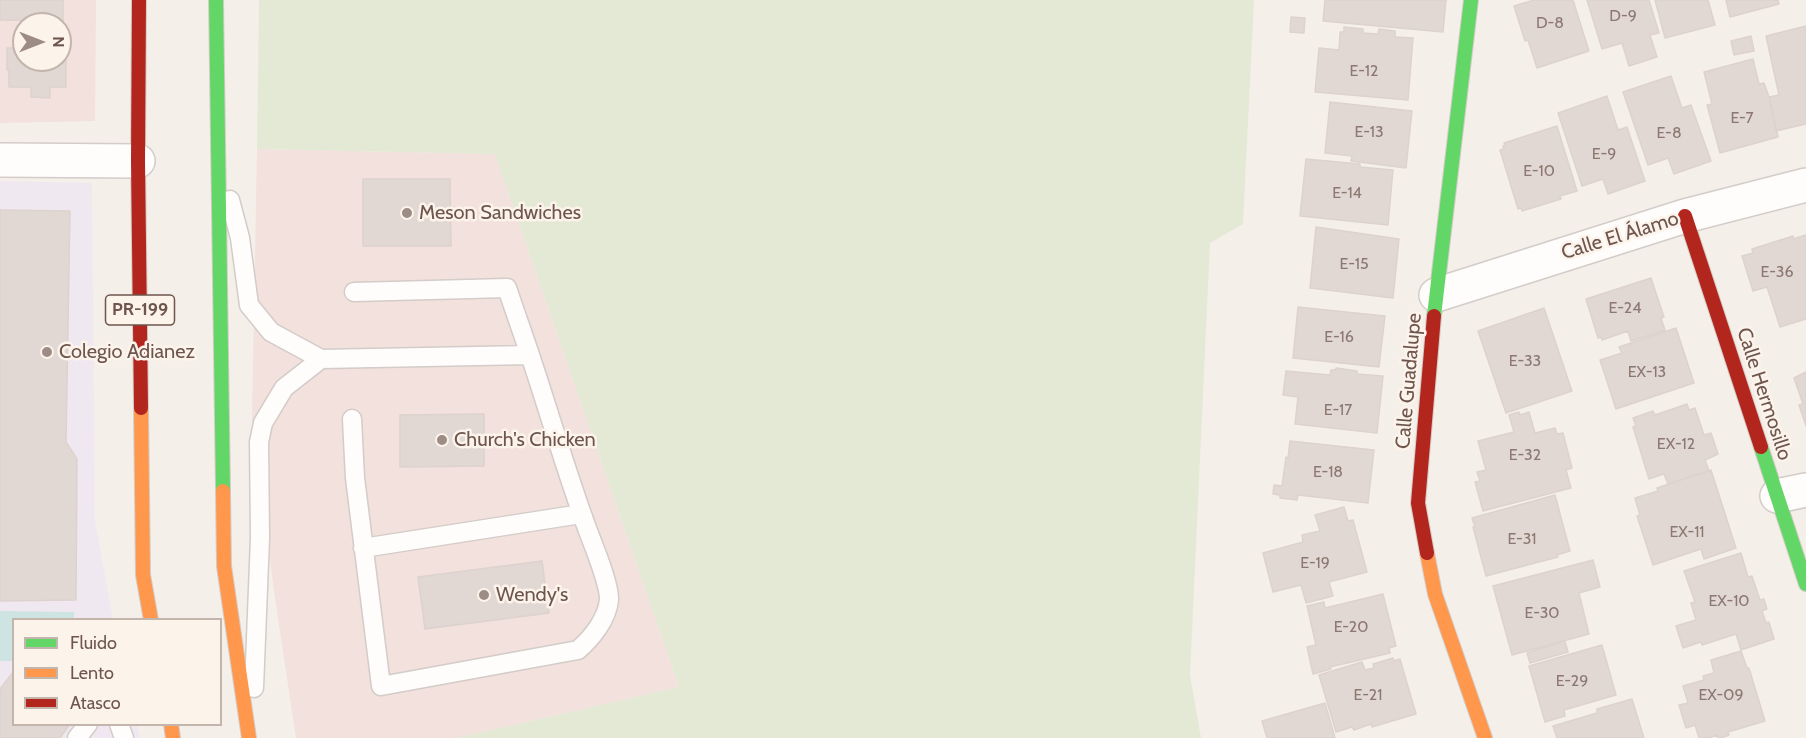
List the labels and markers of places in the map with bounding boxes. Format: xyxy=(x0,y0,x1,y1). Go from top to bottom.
place label: Meson Sandwiches xyxy=(419,201,581,225)
marker: Meson Sandwiches xyxy=(400,206,414,220)
place label: Colegio Adianez xyxy=(59,340,195,364)
marker: Colegio Adianez xyxy=(40,345,54,359)
place label: Church's Chicken xyxy=(454,428,596,452)
marker: Church's Chicken xyxy=(435,433,449,447)
place label: Wendy's xyxy=(496,583,568,607)
marker: Wendy's xyxy=(477,588,491,602)

